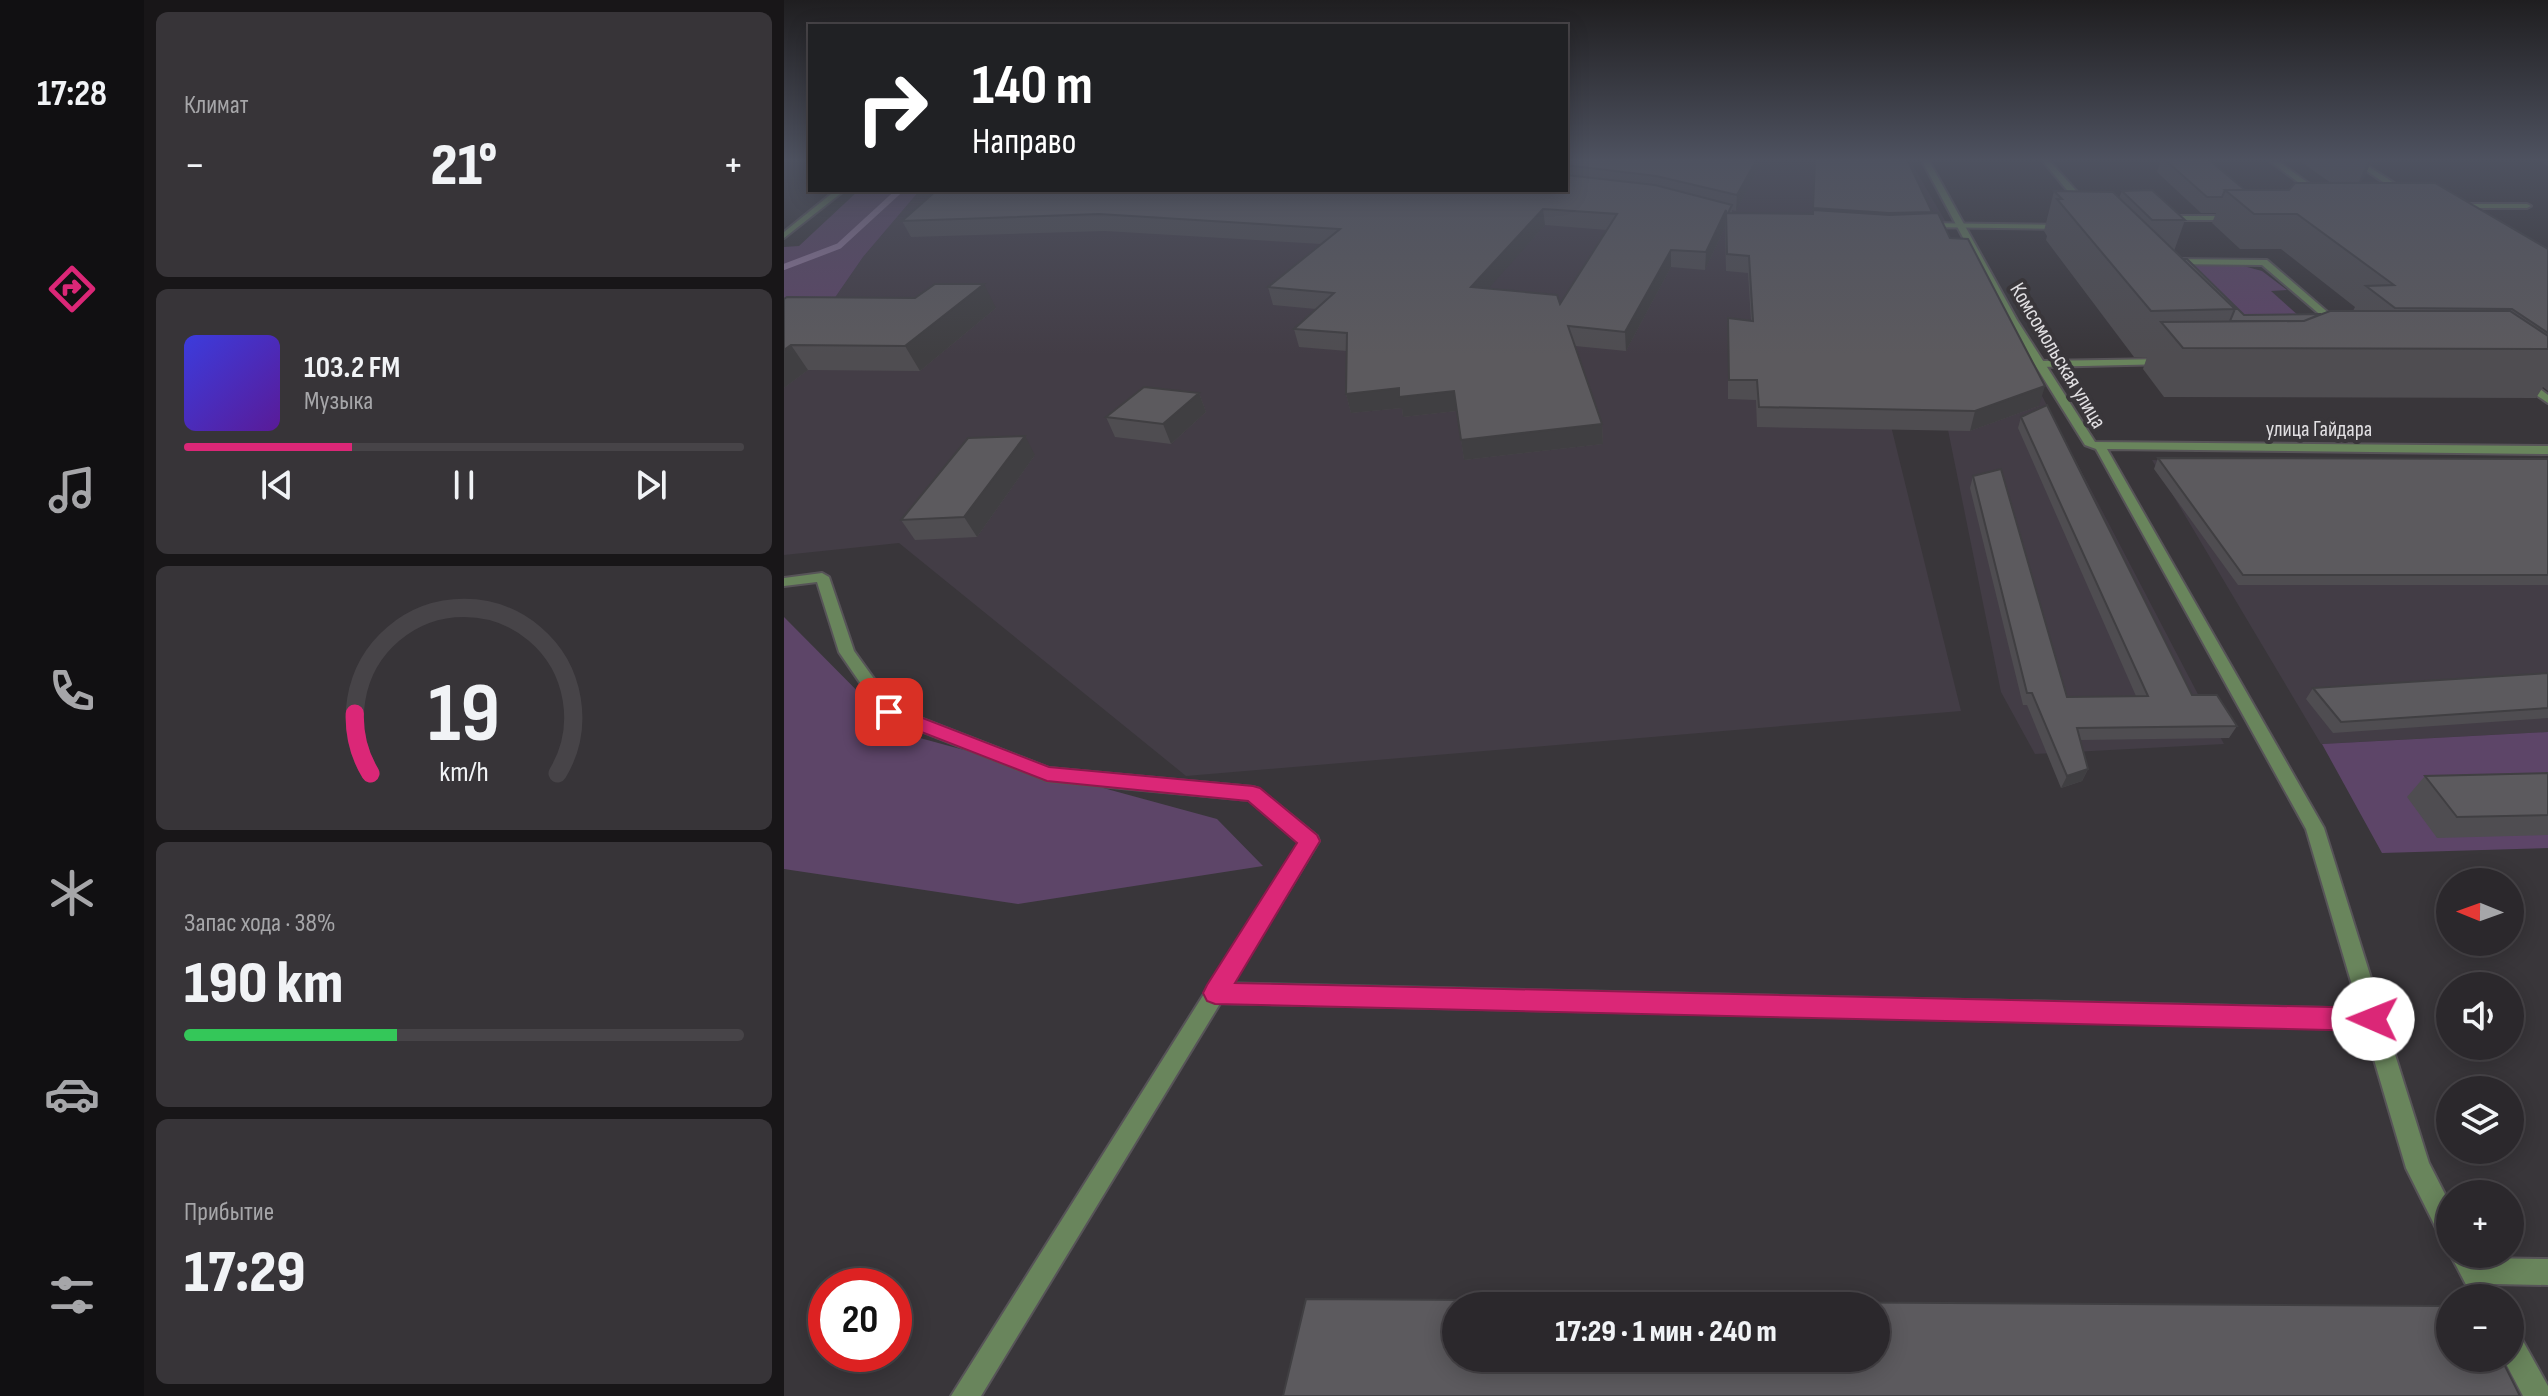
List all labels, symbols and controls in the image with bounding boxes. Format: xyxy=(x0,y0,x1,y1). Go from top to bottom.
text: 140 m xyxy=(972,53,1093,120)
icon: right xyxy=(840,56,944,160)
text: 17:28 xyxy=(37,73,107,116)
text: Климат xyxy=(184,90,248,121)
text: Направо xyxy=(972,121,1076,164)
text: 21° xyxy=(431,130,497,202)
text: − xyxy=(184,139,206,192)
text: + xyxy=(722,139,744,192)
icon: directions xyxy=(44,261,100,317)
street label: Комсомольская улица xyxy=(2004,278,2112,434)
text: 103.2 FM xyxy=(304,350,400,386)
text: Музыка xyxy=(304,386,373,417)
street label: улица Гайдара xyxy=(2266,416,2372,443)
icon: music xyxy=(44,462,100,518)
icon: previous xyxy=(255,463,299,507)
icon: pause xyxy=(442,463,486,507)
icon: next xyxy=(629,463,673,507)
icon: phone xyxy=(44,663,100,719)
text: 19 xyxy=(428,665,500,765)
pin xyxy=(855,678,923,746)
icon: arrive xyxy=(867,690,911,734)
text: km/h xyxy=(439,755,489,790)
icon: climate xyxy=(44,865,100,921)
north arrow xyxy=(2436,868,2524,956)
map controls xyxy=(2436,868,2524,1372)
text: Запас хода · 38% xyxy=(184,908,336,939)
text: 190 km xyxy=(184,948,343,1020)
button: sound xyxy=(2436,972,2524,1060)
position arrow xyxy=(2331,977,2415,1061)
icon: car xyxy=(44,1066,100,1122)
button: layers xyxy=(2436,1076,2524,1164)
button: + xyxy=(2436,1180,2524,1268)
text: Прибытие xyxy=(184,1197,274,1228)
text: 17:29 xyxy=(184,1237,306,1309)
icon: filters xyxy=(44,1267,100,1323)
speed limit sign: 20 xyxy=(808,1268,912,1372)
button: − xyxy=(2436,1284,2524,1372)
text: 17:29 · 1 мин · 240 m xyxy=(1555,1314,1777,1350)

